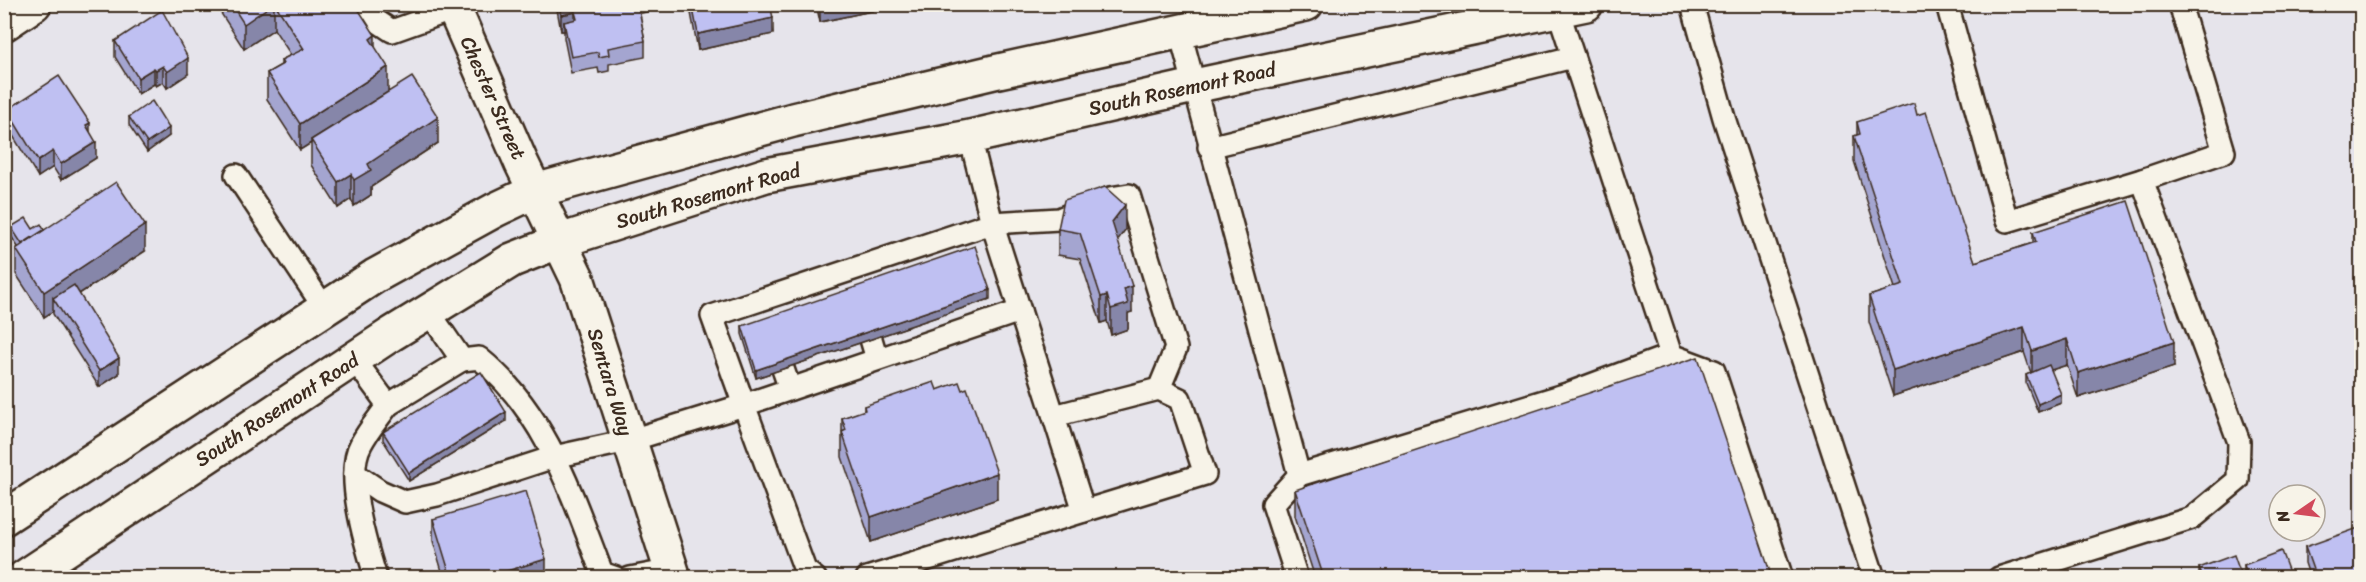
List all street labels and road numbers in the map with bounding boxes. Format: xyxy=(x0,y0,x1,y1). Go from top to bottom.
street label: Chester Street xyxy=(450,30,536,166)
street label: South Rosemont Road xyxy=(1085,52,1280,126)
street label: South Rosemont Road xyxy=(612,153,806,239)
street label: Sentara Way xyxy=(577,323,643,441)
street label: South Rosemont Road xyxy=(188,343,368,477)

